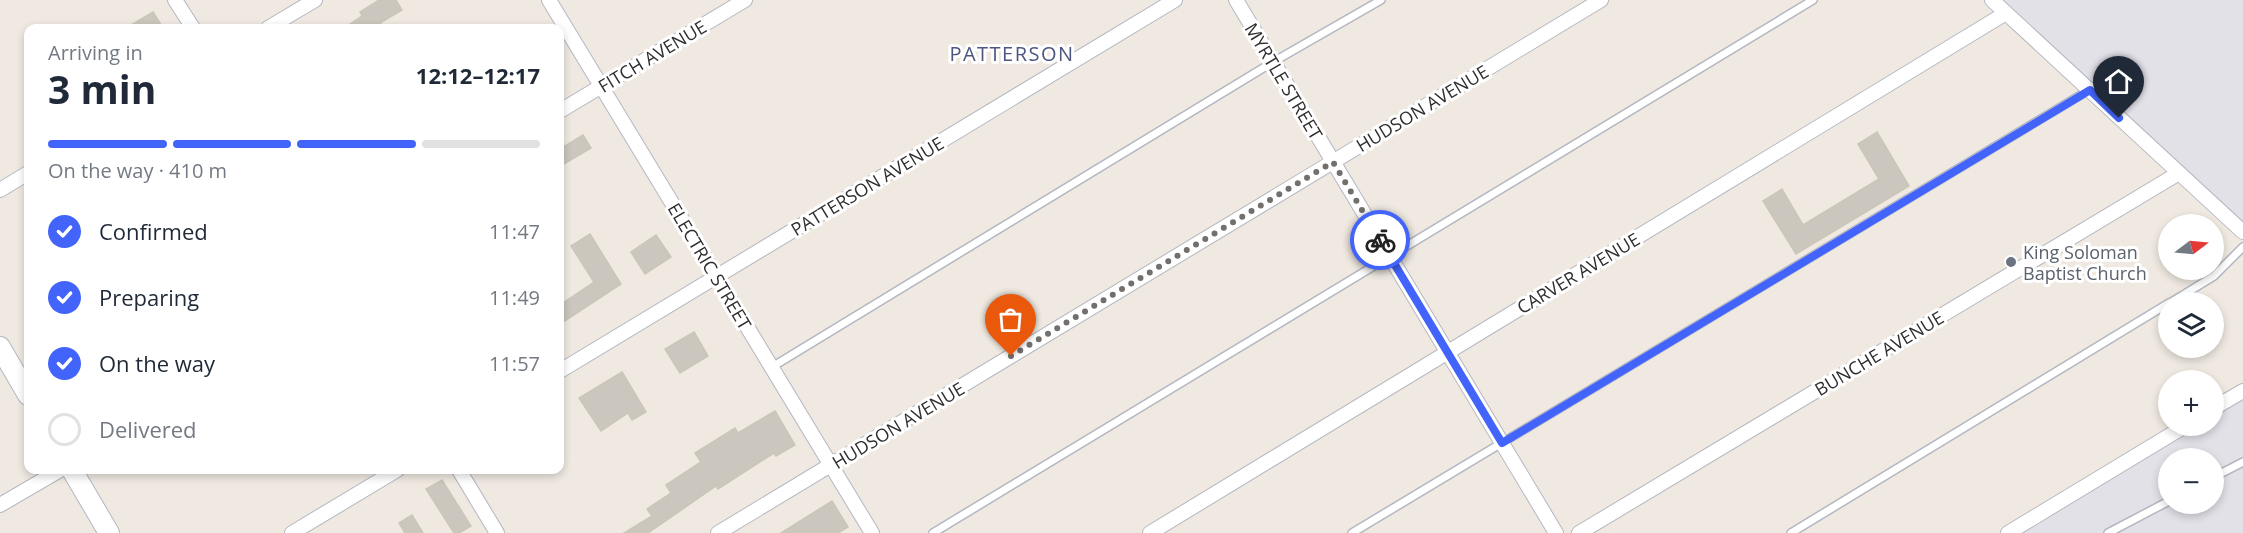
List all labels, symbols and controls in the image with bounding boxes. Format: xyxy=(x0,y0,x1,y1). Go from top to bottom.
street label: FITCH AVENUE xyxy=(593,14,711,98)
street label: MYRTLE STREET xyxy=(1240,18,1328,144)
text: Arriving in xyxy=(48,39,143,66)
district label: PATTERSON xyxy=(949,40,1075,67)
pin xyxy=(2093,56,2144,118)
street label: HUDSON AVENUE xyxy=(1351,59,1493,157)
text: 12:12–12:17 xyxy=(416,60,540,90)
text: 3 min xyxy=(48,62,156,115)
icon: home xyxy=(2102,65,2135,98)
street label: PATTERSON AVENUE xyxy=(786,131,948,241)
text: On the way · 410 m xyxy=(48,157,227,184)
street label: ELECTRIC STREET xyxy=(663,198,757,334)
courier xyxy=(1350,210,1410,270)
north arrow xyxy=(2158,214,2224,280)
map controls xyxy=(2158,214,2224,514)
icon: check xyxy=(48,215,81,248)
text: Confirmed xyxy=(99,216,208,246)
text: 11:47 xyxy=(489,218,540,245)
icon: bike xyxy=(1364,224,1397,257)
street label: CARVER AVENUE xyxy=(1512,227,1644,319)
place label: King Soloman Baptist Church xyxy=(2023,240,2147,285)
marker: King Soloman Baptist Church xyxy=(2004,255,2018,269)
icon: check xyxy=(48,281,81,314)
text: Preparing xyxy=(99,282,199,312)
text: 11:49 xyxy=(489,284,540,311)
button: layers xyxy=(2158,292,2224,358)
pin xyxy=(985,294,1036,356)
icon: bag xyxy=(994,303,1027,336)
street label: BUNCHE AVENUE xyxy=(1810,305,1948,401)
icon: check xyxy=(48,347,81,380)
text: On the way xyxy=(99,348,215,378)
text: 11:57 xyxy=(489,350,540,377)
button: + xyxy=(2158,370,2224,436)
street label: HUDSON AVENUE xyxy=(827,376,969,474)
text: Delivered xyxy=(99,414,197,444)
button: − xyxy=(2158,448,2224,514)

